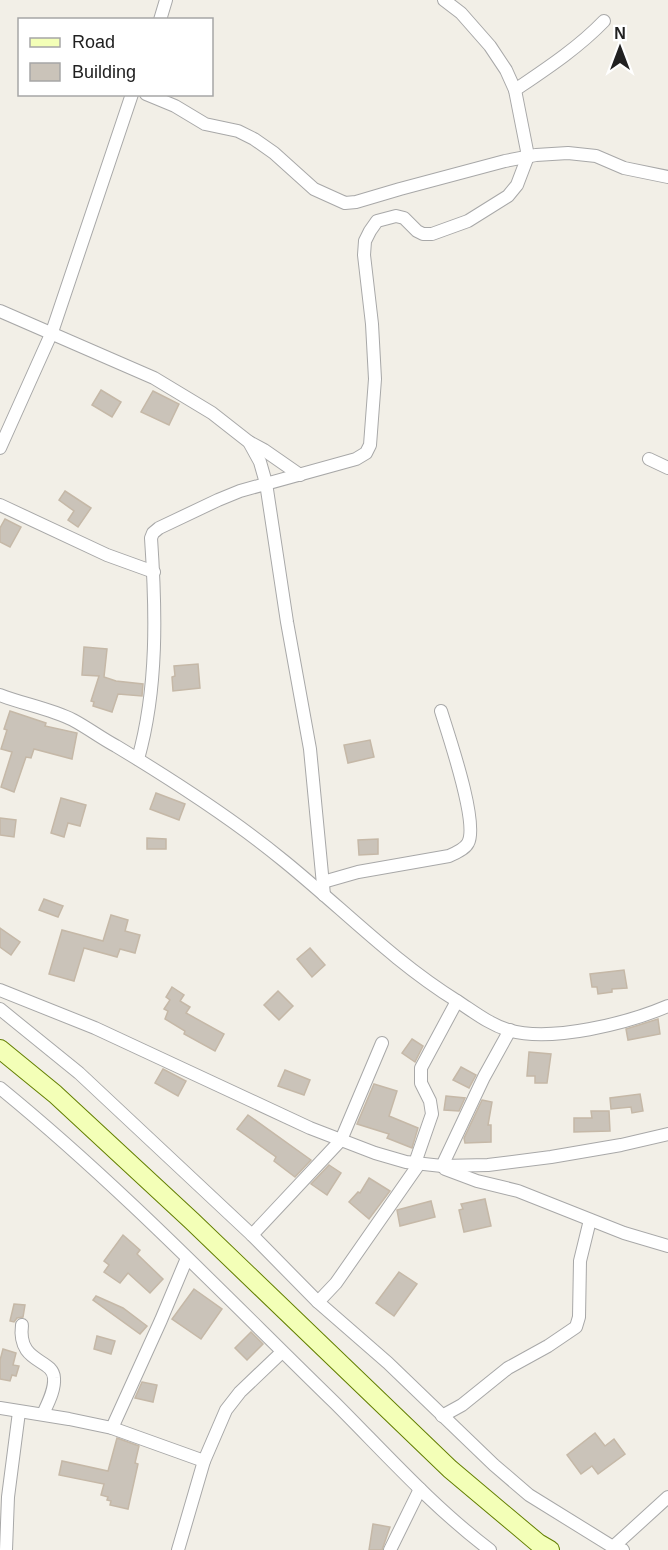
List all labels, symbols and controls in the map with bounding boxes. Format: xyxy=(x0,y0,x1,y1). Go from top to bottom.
legend xyxy=(18,18,213,96)
north arrow xyxy=(590,18,650,78)
text: N xyxy=(614,25,626,42)
text: Road xyxy=(72,32,115,52)
text: Building xyxy=(72,62,136,82)

